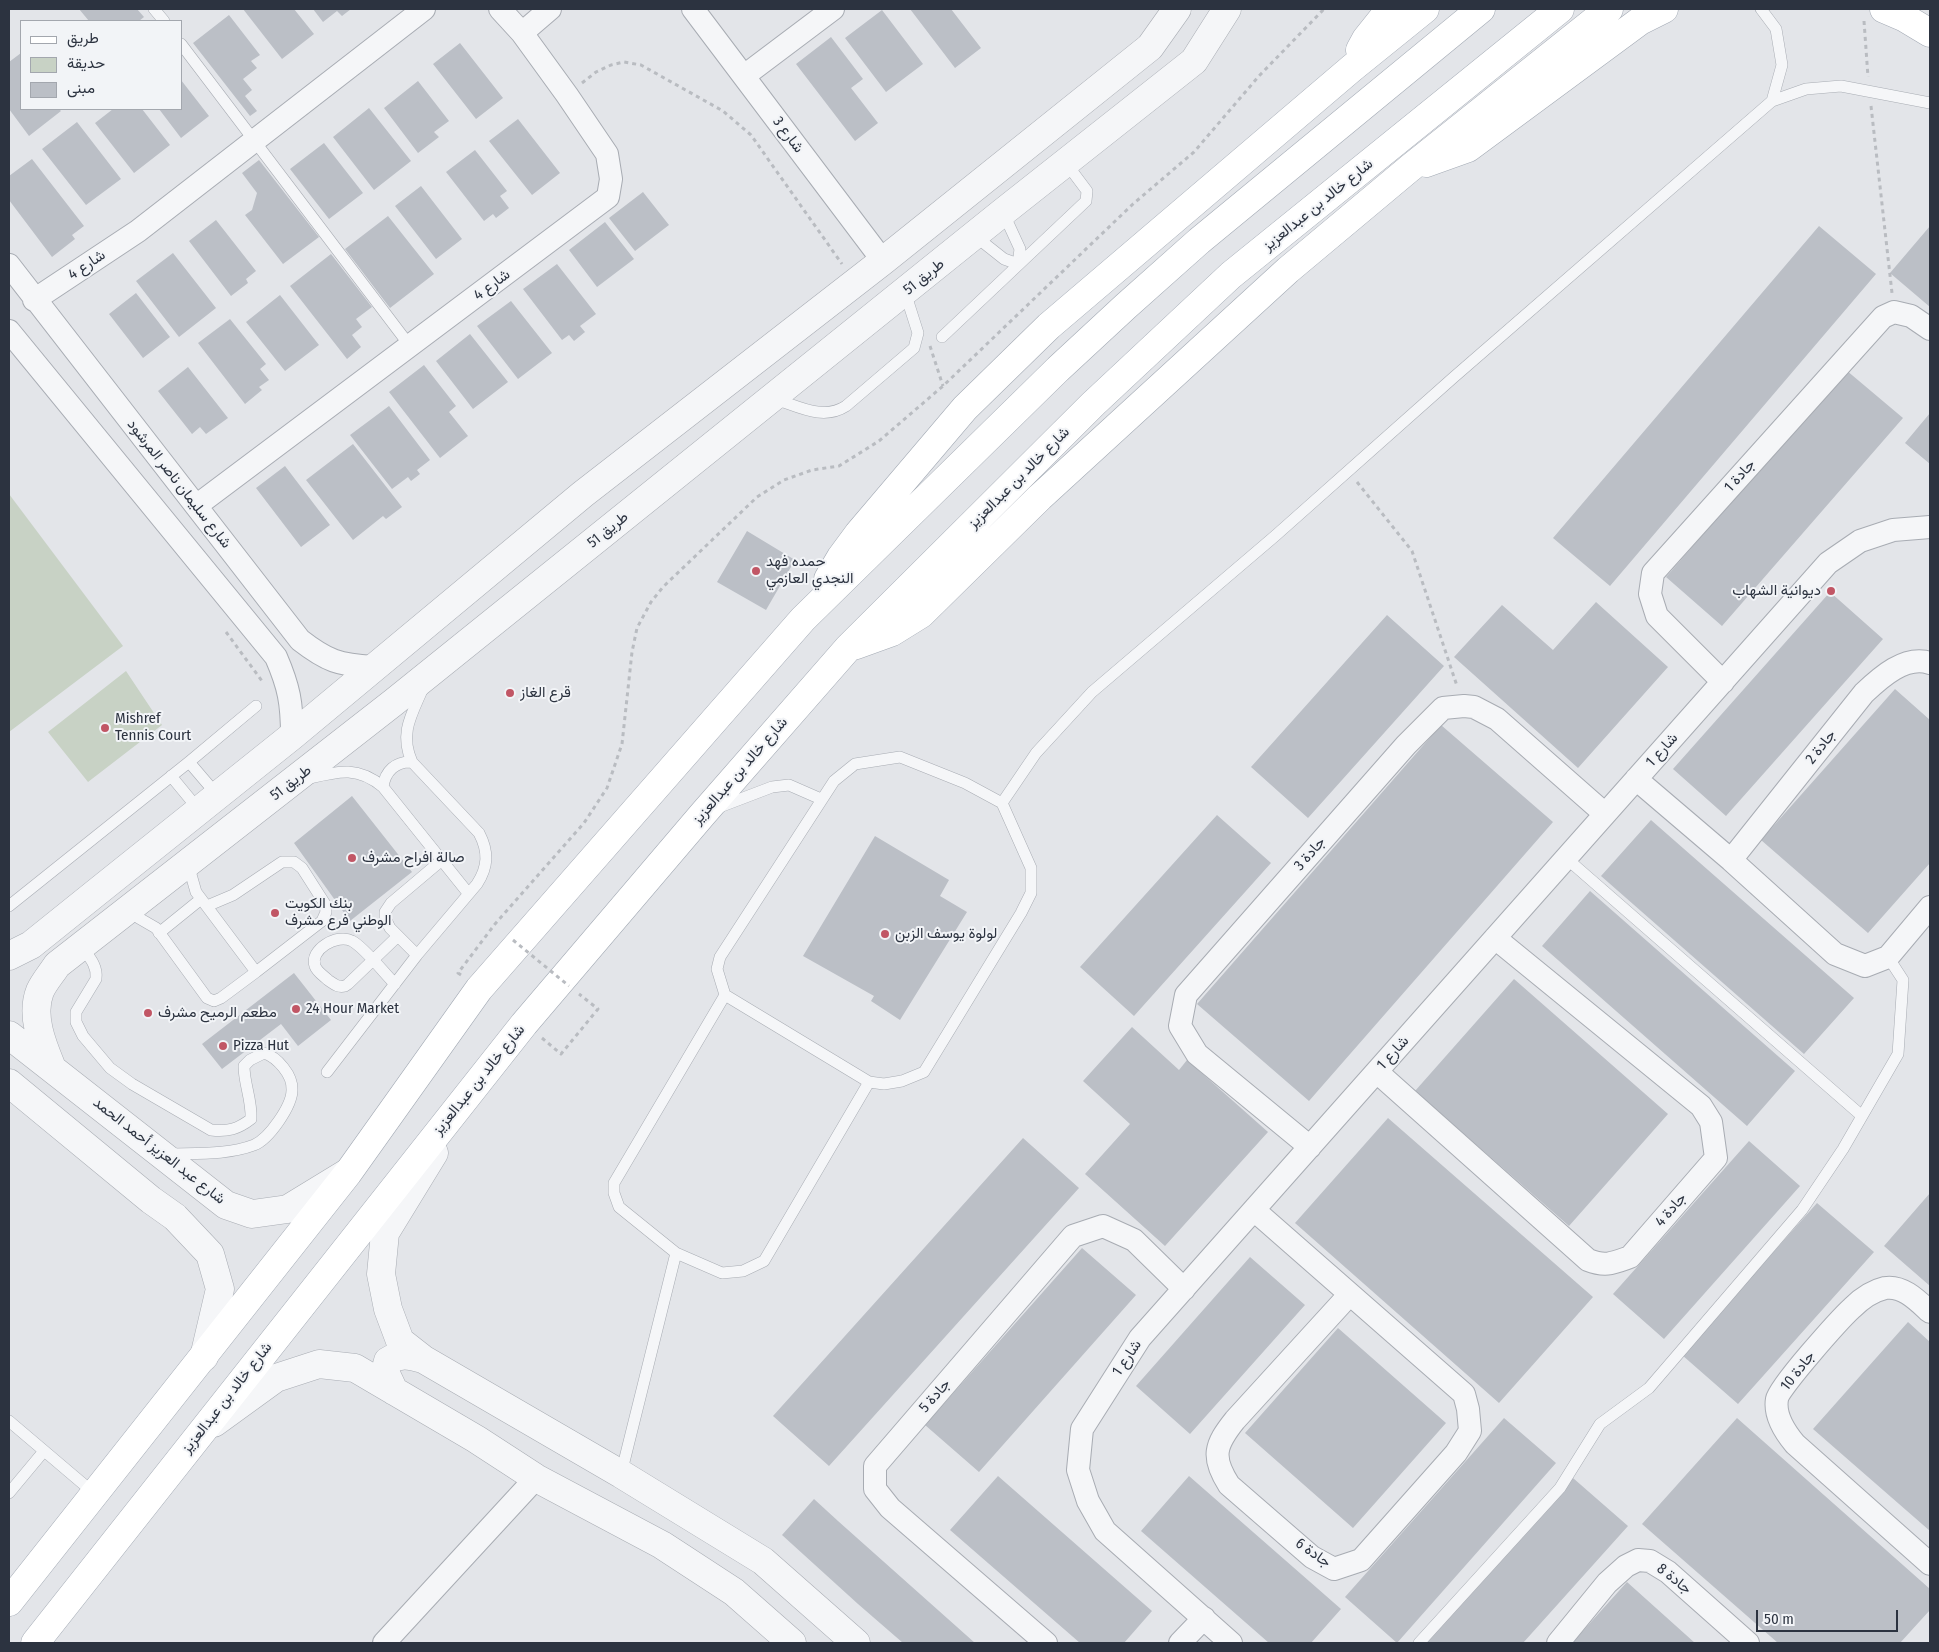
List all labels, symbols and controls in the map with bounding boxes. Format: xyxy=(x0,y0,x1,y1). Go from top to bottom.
legend xyxy=(20,20,182,110)
text: طريق xyxy=(67,29,99,47)
text: حديقة xyxy=(67,54,105,72)
text: مبنى xyxy=(67,79,95,97)
street label: شارع 3 xyxy=(769,113,807,157)
street label: شارع خالد بن عبدالعزيز xyxy=(1259,155,1377,255)
street label: شارع 4 xyxy=(65,246,109,284)
street label: طريق 51 xyxy=(900,255,948,299)
street label: شارع 4 xyxy=(470,265,514,305)
street label: شارع سليمان ناصر المرشود xyxy=(123,416,235,552)
street label: شارع خالد بن عبدالعزيز xyxy=(964,423,1074,533)
street label: جادة 1 xyxy=(1721,456,1759,496)
street label: طريق 51 xyxy=(584,508,632,552)
place label: حمده فهد النجدي العازمي xyxy=(766,553,853,588)
marker: حمده فهد النجدي العازمي xyxy=(750,565,762,577)
place label: ديوانية الشهاب xyxy=(1732,582,1821,600)
marker: ديوانية الشهاب xyxy=(1825,585,1837,597)
place label: قرع الغاز xyxy=(520,684,571,702)
marker: قرع الغاز xyxy=(504,687,516,699)
place label: Mishref Tennis Court xyxy=(115,710,191,745)
street label: شارع خالد بن عبدالعزيز xyxy=(688,714,792,828)
marker: Mishref Tennis Court xyxy=(99,722,111,734)
street label: جادة 2 xyxy=(1802,726,1840,768)
street label: شارع 1 xyxy=(1642,729,1682,771)
street label: طريق 51 xyxy=(267,761,315,805)
street label: جادة 3 xyxy=(1291,834,1329,874)
place label: صالة افراح مشرف xyxy=(362,849,465,867)
marker: صالة افراح مشرف xyxy=(346,852,358,864)
place label: بنك الكويت الوطني فرع مشرف xyxy=(285,895,391,930)
marker: بنك الكويت الوطني فرع مشرف xyxy=(269,907,281,919)
place label: لولوة يوسف الزبن xyxy=(895,925,997,943)
marker: لولوة يوسف الزبن xyxy=(879,928,891,940)
place label: 24 Hour Market xyxy=(306,1000,399,1018)
marker: 24 Hour Market xyxy=(290,1003,302,1015)
place label: مطعم الرميح مشرف xyxy=(158,1004,277,1022)
marker: مطعم الرميح مشرف xyxy=(142,1007,154,1019)
street label: شارع خالد بن عبدالعزيز xyxy=(429,1021,529,1139)
street label: شارع 1 xyxy=(1373,1032,1413,1074)
place label: Pizza Hut xyxy=(233,1037,289,1055)
marker: Pizza Hut xyxy=(217,1040,229,1052)
street label: شارع عبد العزيز أحمد الحمد xyxy=(89,1094,229,1208)
street label: جادة 4 xyxy=(1651,1189,1691,1231)
street label: شارع 1 xyxy=(1108,1337,1146,1379)
street label: شارع خالد بن عبدالعزيز xyxy=(178,1339,276,1457)
street label: جادة 10 xyxy=(1777,1348,1819,1394)
street label: جادة 5 xyxy=(916,1376,954,1416)
street label: جادة 6 xyxy=(1292,1534,1334,1572)
street label: جادة 8 xyxy=(1653,1560,1695,1598)
scale bar xyxy=(1759,1600,1902,1632)
text: 50 m xyxy=(1764,1610,1794,1628)

